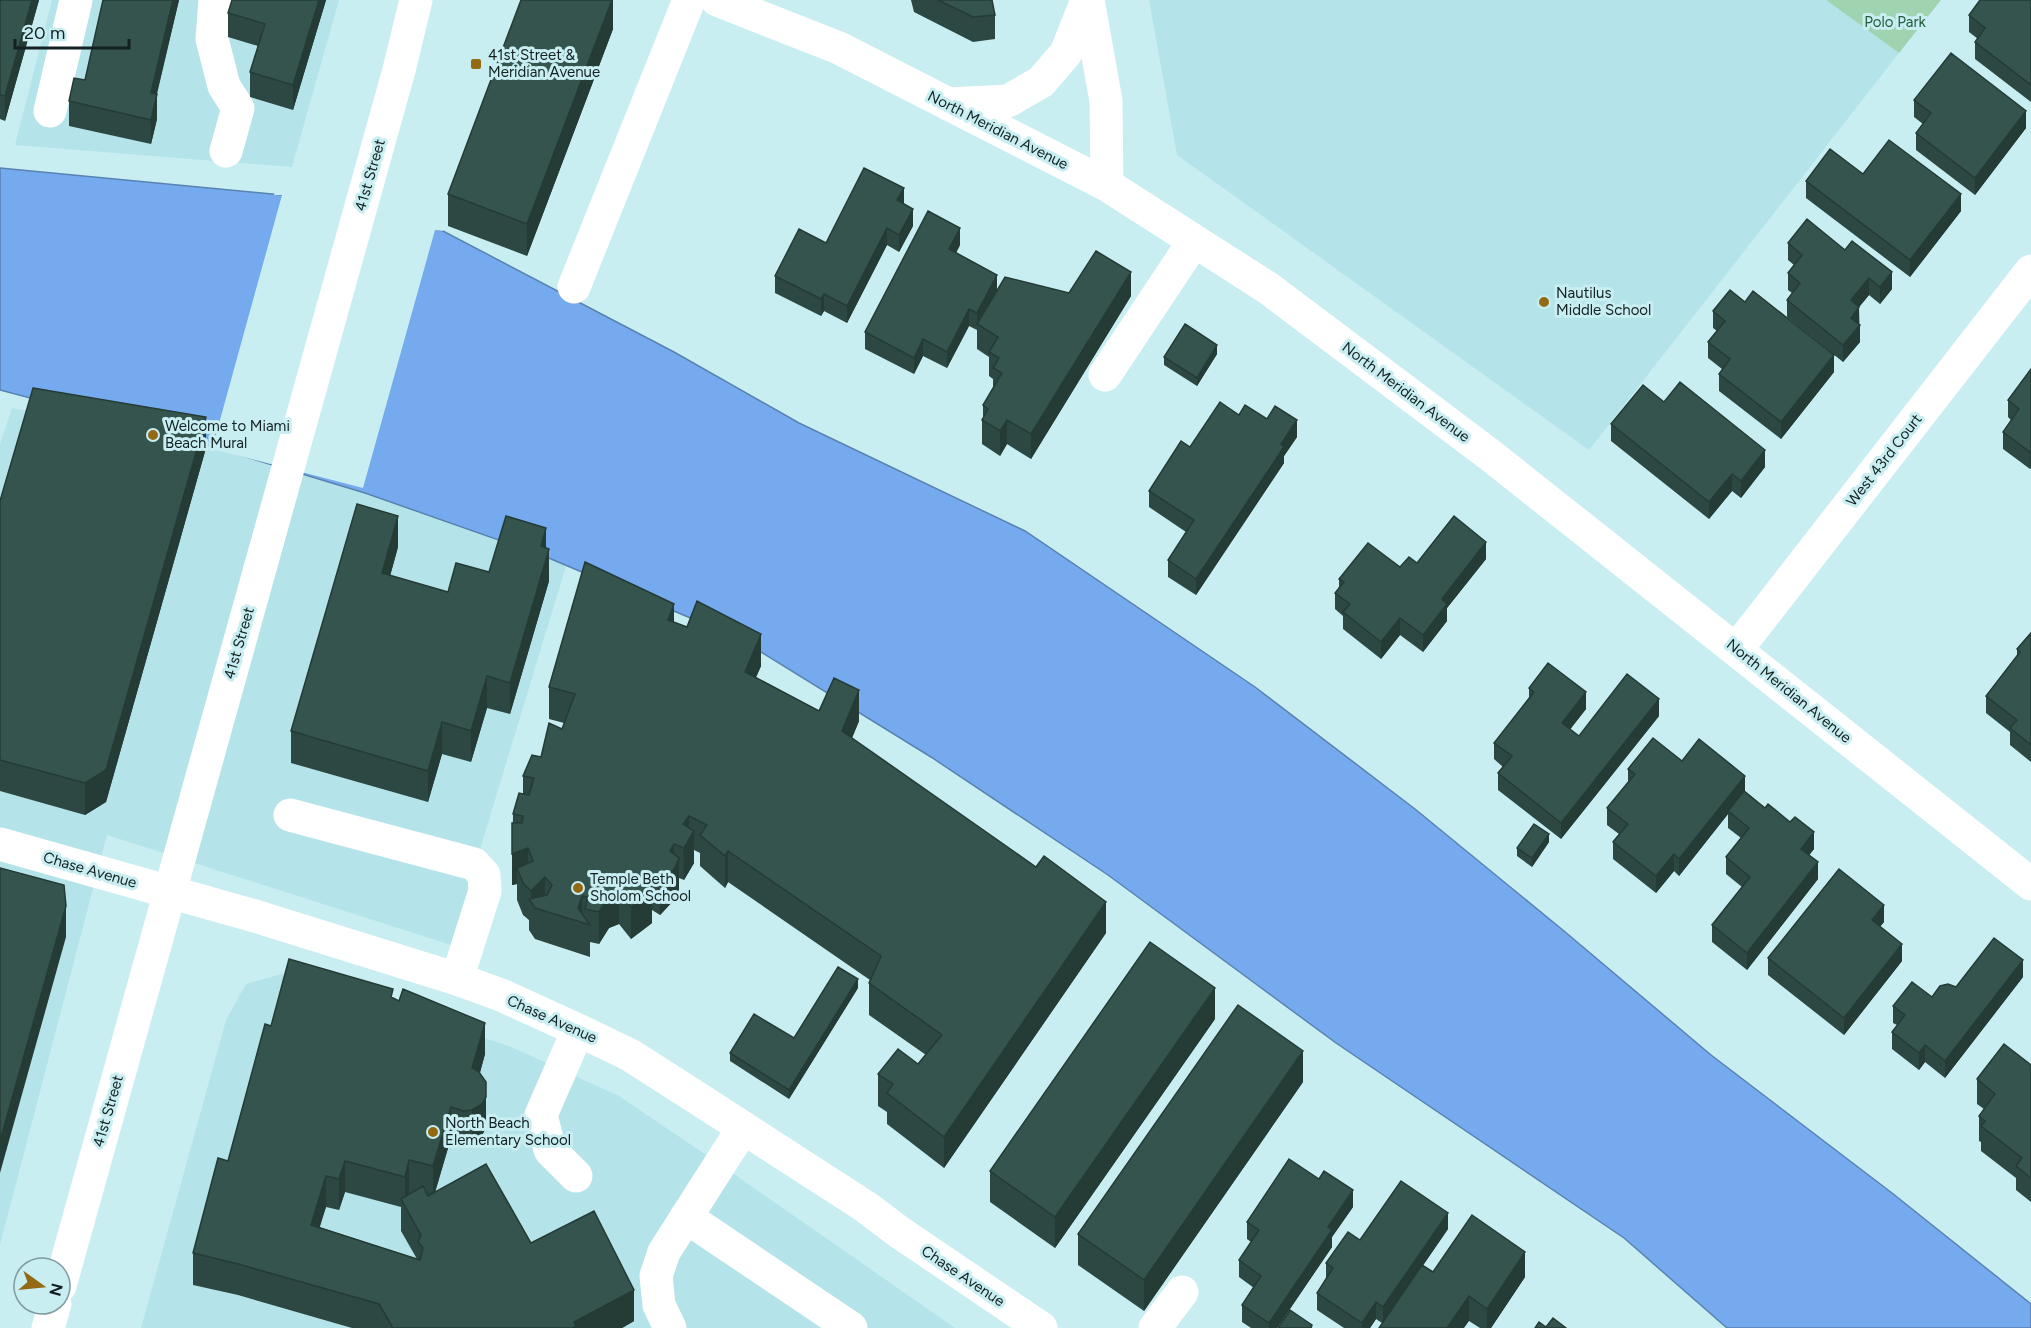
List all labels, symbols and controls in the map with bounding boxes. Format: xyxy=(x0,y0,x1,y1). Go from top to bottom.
scale bar xyxy=(15,12,129,50)
park label: Polo Park xyxy=(1864,13,1926,31)
text: 20 m xyxy=(24,22,65,44)
place label: 41st Street & Meridian Avenue xyxy=(488,46,600,81)
marker: 41st Street & Meridian Avenue xyxy=(469,57,483,71)
street label: North Meridian Avenue xyxy=(925,87,1071,173)
street label: 41st Street xyxy=(351,137,389,213)
place label: Nautilus Middle School xyxy=(1556,284,1651,319)
marker: Nautilus Middle School xyxy=(1537,295,1551,309)
street label: North Meridian Avenue xyxy=(1339,338,1473,446)
street label: West 43rd Court xyxy=(1842,410,1926,510)
place label: Welcome to Miami Beach Mural xyxy=(165,417,290,452)
marker: Welcome to Miami Beach Mural xyxy=(146,428,160,442)
street label: 41st Street xyxy=(220,605,258,681)
street label: North Meridian Avenue xyxy=(1723,635,1855,747)
street label: Chase Avenue xyxy=(41,848,139,892)
place label: Temple Beth Sholom School xyxy=(590,870,691,905)
marker: Temple Beth Sholom School xyxy=(571,881,585,895)
street label: Chase Avenue xyxy=(504,991,600,1047)
street label: 41st Street xyxy=(89,1073,127,1149)
place label: North Beach Elementary School xyxy=(445,1114,571,1149)
marker: North Beach Elementary School xyxy=(426,1125,440,1139)
street label: Chase Avenue xyxy=(918,1242,1008,1310)
north arrow xyxy=(12,1256,72,1316)
text: N xyxy=(45,1281,67,1298)

